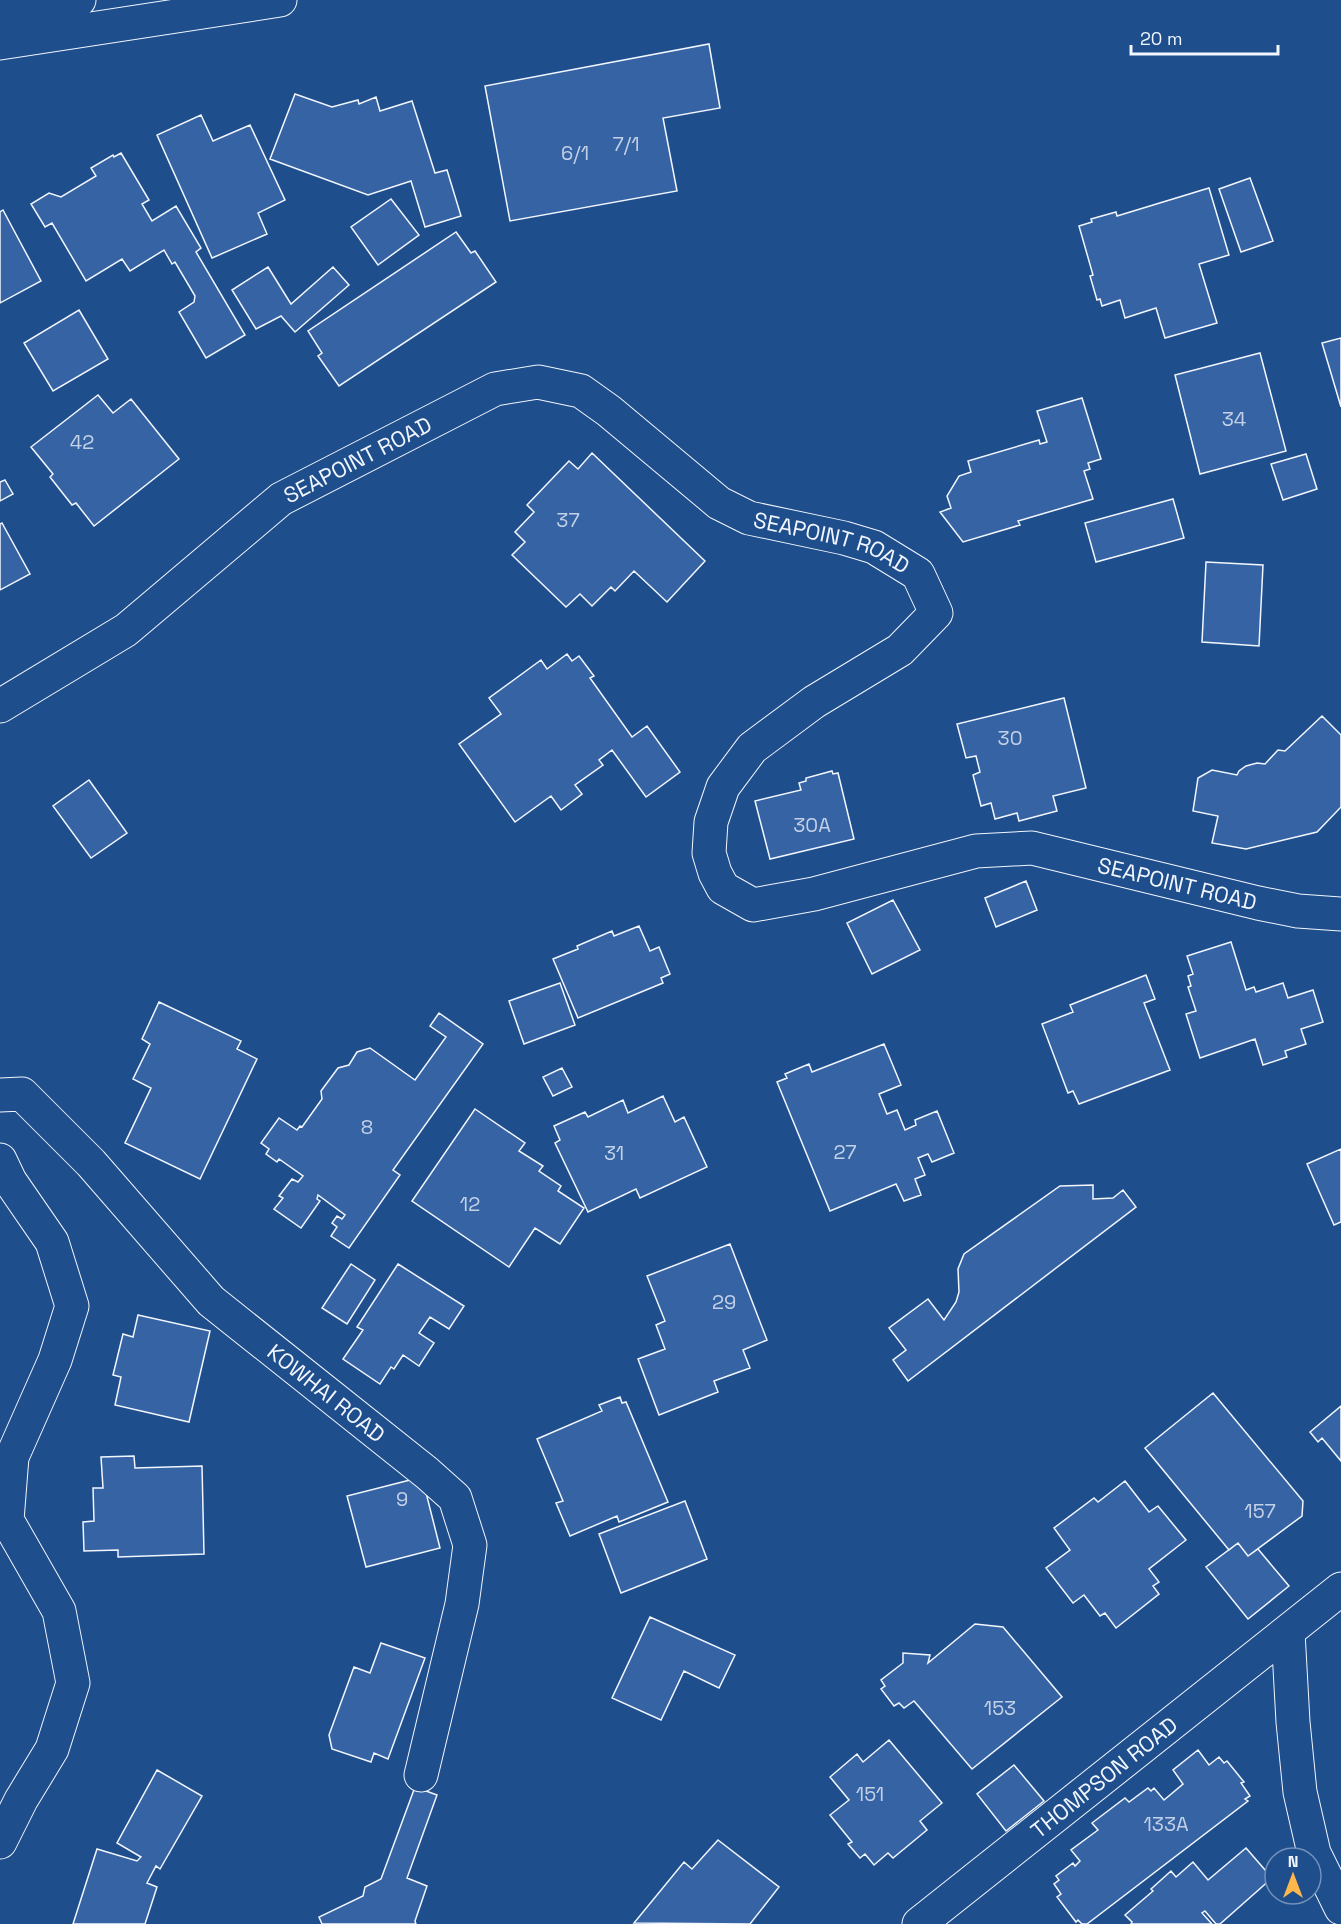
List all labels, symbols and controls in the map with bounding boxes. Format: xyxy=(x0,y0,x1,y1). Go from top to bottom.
scale bar xyxy=(1131,18,1278,56)
text: 20 m xyxy=(1140,27,1183,50)
house number: 7/1 xyxy=(612,131,640,157)
house number: 6/1 xyxy=(561,140,589,166)
house number: 34 xyxy=(1222,406,1246,432)
street label: SEAPOINT ROAD xyxy=(279,410,436,509)
house number: 42 xyxy=(70,429,94,455)
street label: SEAPOINT ROAD xyxy=(751,505,915,580)
house number: 37 xyxy=(556,507,580,533)
house number: 30 xyxy=(998,725,1022,751)
house number: 30A xyxy=(793,812,831,838)
street label: SEAPOINT ROAD xyxy=(1095,851,1260,916)
house number: 8 xyxy=(361,1114,373,1140)
house number: 27 xyxy=(833,1139,857,1165)
house number: 31 xyxy=(604,1140,624,1166)
house number: 12 xyxy=(460,1191,480,1217)
house number: 29 xyxy=(712,1289,736,1315)
street label: KOWHAI ROAD xyxy=(262,1337,391,1448)
house number: 9 xyxy=(396,1486,408,1512)
house number: 157 xyxy=(1244,1498,1276,1524)
house number: 153 xyxy=(984,1695,1016,1721)
street label: THOMPSON ROAD xyxy=(1025,1710,1183,1844)
house number: 151 xyxy=(856,1781,884,1807)
house number: 133A xyxy=(1143,1811,1189,1837)
north arrow xyxy=(1263,1846,1323,1906)
text: N xyxy=(1288,1851,1298,1872)

